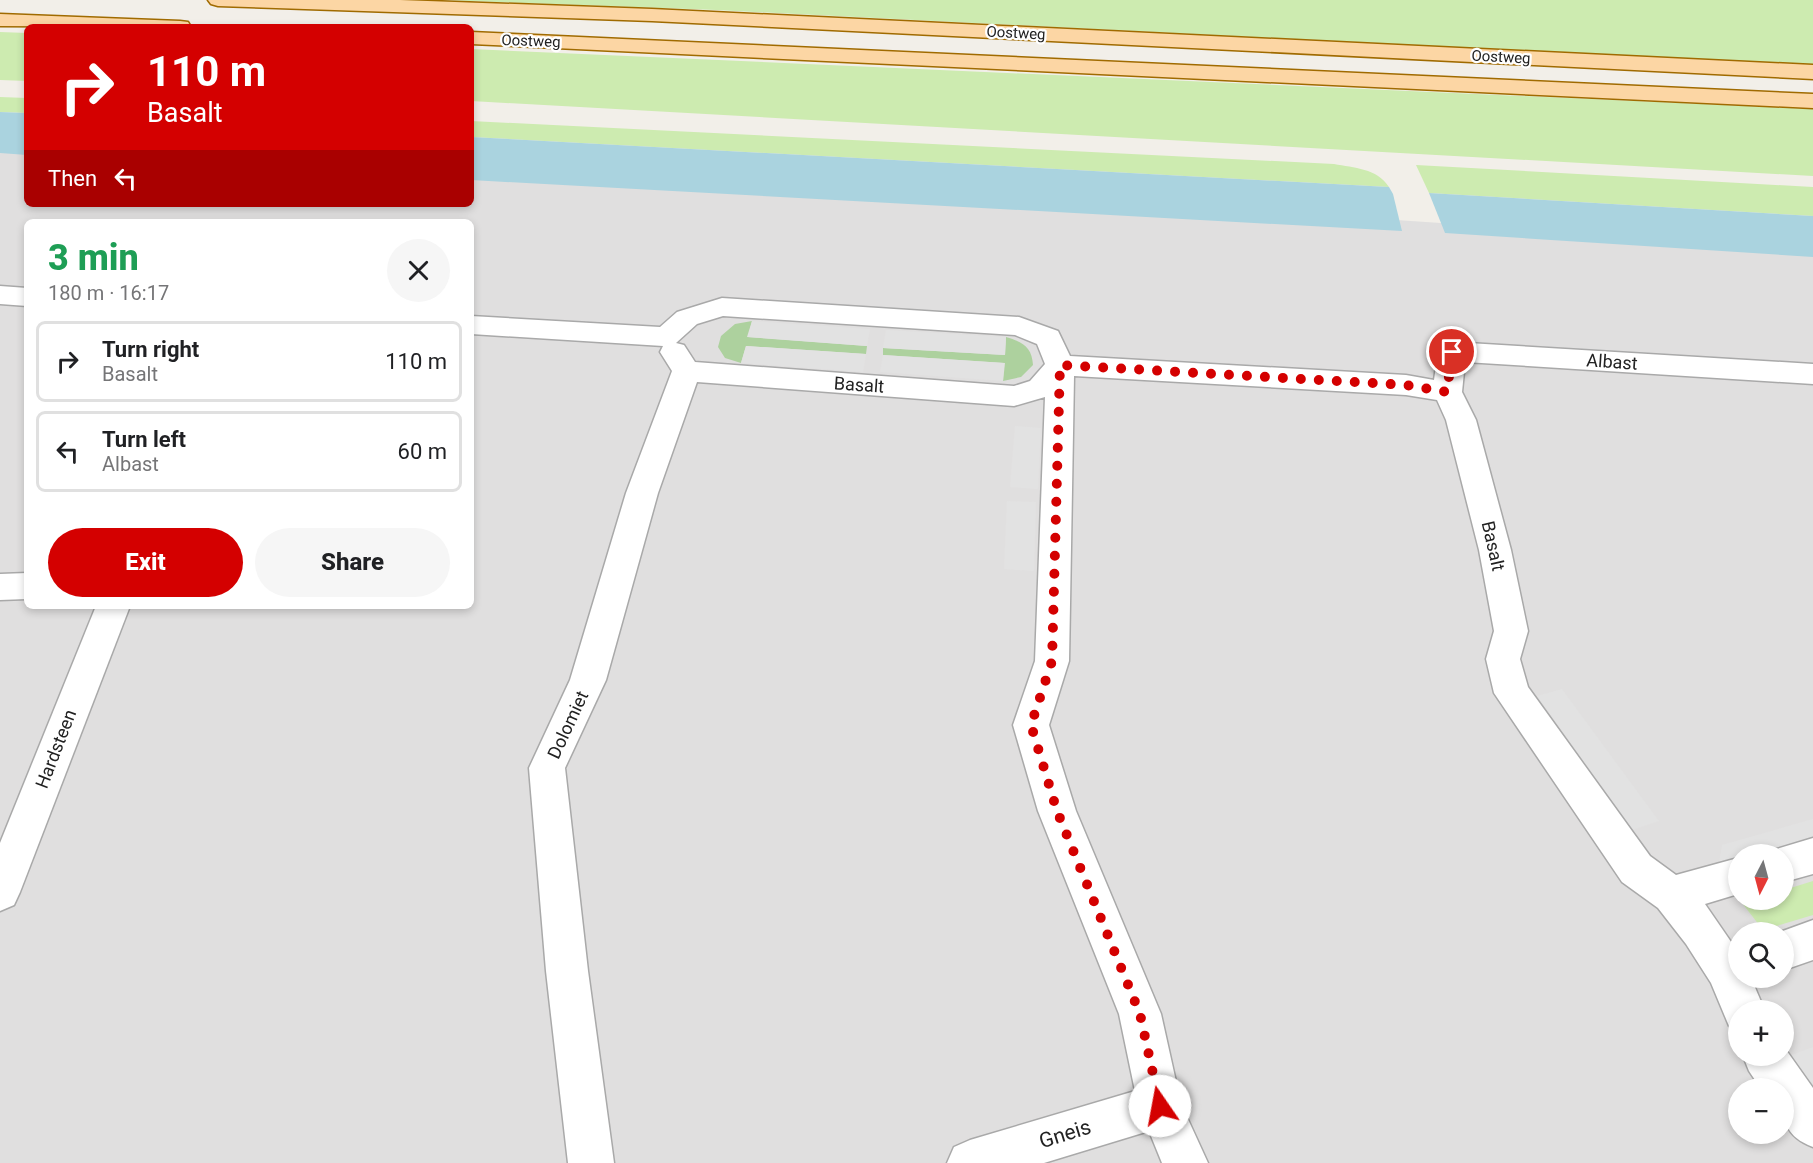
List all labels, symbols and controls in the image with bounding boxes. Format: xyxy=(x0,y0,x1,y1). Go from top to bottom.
street label: Oostweg xyxy=(986,22,1046,44)
street label: Oostweg xyxy=(501,31,561,51)
street label: Oostweg xyxy=(1471,46,1531,68)
text: 110 m xyxy=(147,47,266,96)
icon: right xyxy=(48,48,126,126)
text: Basalt xyxy=(147,97,223,129)
icon: left xyxy=(109,162,142,195)
text: Then xyxy=(48,166,97,191)
text: 3 min xyxy=(48,237,139,279)
button: close xyxy=(387,239,450,302)
text: 180 m · 16:17 xyxy=(48,281,169,305)
pin xyxy=(1426,326,1477,377)
icon: arrive xyxy=(1435,335,1468,368)
text: Turn right xyxy=(102,337,199,362)
icon: right xyxy=(51,345,84,378)
text: 110 m xyxy=(385,349,447,374)
street label: Albast xyxy=(1586,349,1638,374)
text: Basalt xyxy=(102,362,158,386)
street label: Basalt xyxy=(833,372,885,397)
text: Turn left xyxy=(102,427,186,452)
icon: left xyxy=(51,435,84,468)
text: 60 m xyxy=(398,439,447,464)
text: Albast xyxy=(102,452,159,476)
street label: Basalt xyxy=(1478,519,1509,573)
button: Exit xyxy=(48,528,243,597)
button: Share xyxy=(255,528,450,597)
street label: Dolomiet xyxy=(543,687,592,762)
street label: Hardsteen xyxy=(31,706,80,791)
north arrow xyxy=(1728,844,1794,910)
map controls xyxy=(1728,844,1794,1144)
button: search xyxy=(1728,922,1794,988)
button: + xyxy=(1728,1000,1794,1066)
position arrow xyxy=(1128,1074,1192,1138)
button: − xyxy=(1728,1078,1794,1144)
street label: Gneis xyxy=(1036,1115,1094,1153)

